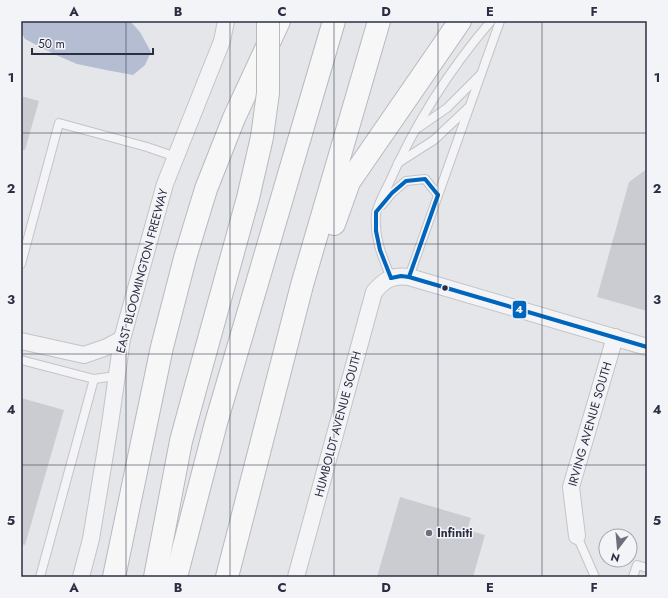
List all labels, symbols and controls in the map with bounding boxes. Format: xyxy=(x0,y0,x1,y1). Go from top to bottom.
text: A xyxy=(68,2,79,21)
text: B xyxy=(174,2,183,21)
text: C xyxy=(277,2,287,21)
text: D xyxy=(381,2,391,21)
text: E xyxy=(486,2,494,21)
text: F xyxy=(590,2,598,21)
scale bar xyxy=(32,30,153,56)
text: 50 m xyxy=(38,35,65,53)
text: 1 xyxy=(8,68,14,87)
text: 1 xyxy=(654,68,660,87)
text: 2 xyxy=(7,179,15,198)
text: 2 xyxy=(653,179,661,198)
street label: EAST BLOOMINGTON FREEWAY xyxy=(111,186,173,355)
unlabelled marker xyxy=(440,283,450,293)
text: 3 xyxy=(7,290,15,309)
text: 3 xyxy=(653,290,661,309)
line badge: 4 xyxy=(512,300,527,319)
text: 4 xyxy=(515,301,523,317)
street label: HUMBOLDT AVENUE SOUTH xyxy=(310,349,366,499)
street label: IRVING AVENUE SOUTH xyxy=(564,360,616,488)
text: 4 xyxy=(6,400,16,419)
text: 4 xyxy=(652,400,662,419)
text: 5 xyxy=(7,511,15,530)
text: 5 xyxy=(653,511,661,530)
place label: Infiniti xyxy=(437,524,473,542)
marker: Infiniti xyxy=(424,528,434,538)
north arrow xyxy=(598,528,638,568)
text: N xyxy=(609,549,622,567)
text: A xyxy=(68,578,79,597)
text: B xyxy=(174,578,183,597)
text: C xyxy=(277,578,287,597)
text: D xyxy=(381,578,391,597)
text: E xyxy=(486,578,494,597)
text: F xyxy=(590,578,598,597)

